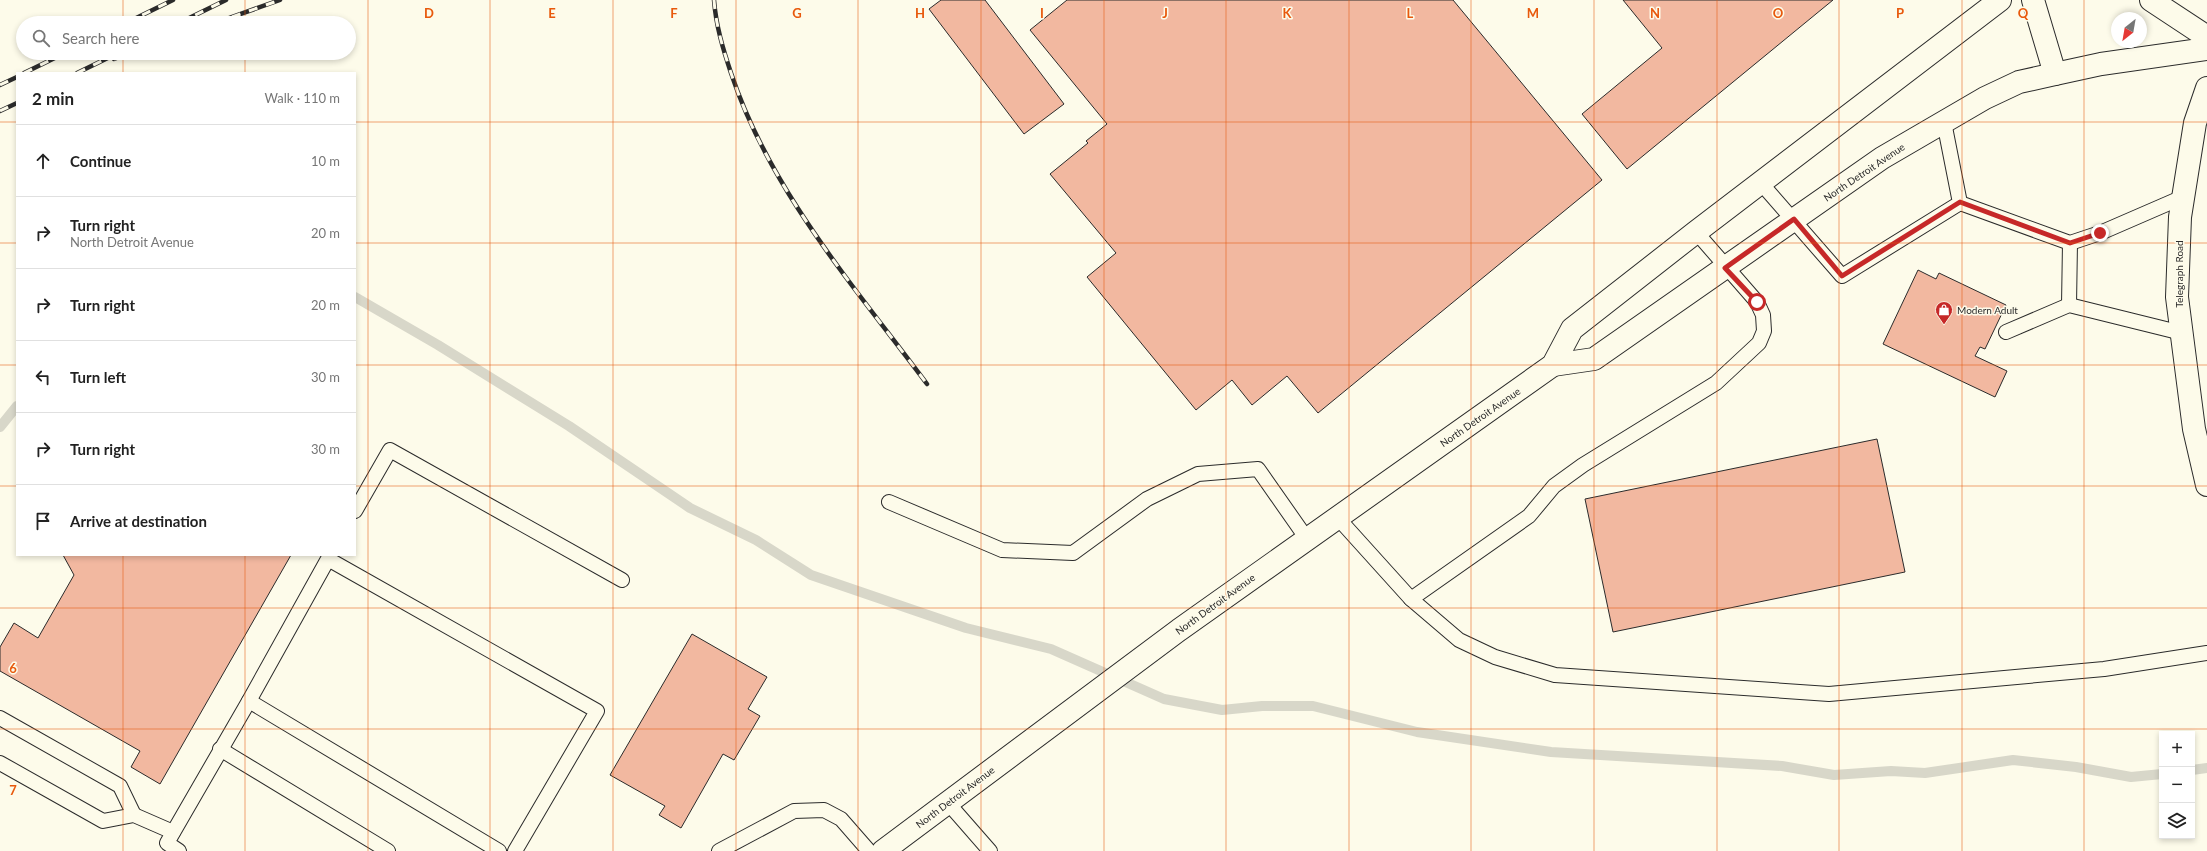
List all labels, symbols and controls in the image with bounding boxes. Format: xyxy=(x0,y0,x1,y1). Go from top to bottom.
text: D xyxy=(424,5,434,21)
text: E xyxy=(548,5,556,21)
text: F xyxy=(670,5,678,21)
text: G xyxy=(792,5,802,21)
text: H xyxy=(915,5,925,21)
text: I xyxy=(1040,5,1044,21)
text: J xyxy=(1162,5,1168,21)
text: K xyxy=(1283,5,1293,21)
text: L xyxy=(1407,5,1414,21)
text: M xyxy=(1527,5,1539,21)
text: N xyxy=(1650,5,1660,21)
text: O xyxy=(1773,5,1784,21)
text: P xyxy=(1896,5,1904,21)
text: Q xyxy=(2018,5,2029,21)
north arrow xyxy=(2111,12,2147,48)
search box xyxy=(16,16,356,60)
icon: search xyxy=(30,27,52,49)
text: Search here xyxy=(62,29,139,47)
text: 2 min xyxy=(32,88,74,109)
text: Walk · 110 m xyxy=(264,90,340,106)
street label: North Detroit Avenue xyxy=(1821,140,1907,204)
icon: ahead xyxy=(32,150,54,172)
text: Continue xyxy=(70,152,131,170)
text: 10 m xyxy=(311,153,340,169)
text: Turn right xyxy=(70,216,135,234)
icon: right xyxy=(32,222,54,244)
route end xyxy=(2091,224,2109,242)
text: 20 m xyxy=(311,225,340,241)
text: North Detroit Avenue xyxy=(70,234,194,250)
street label: Telegraph Road xyxy=(2173,240,2185,308)
route start xyxy=(1748,293,1766,311)
icon: right xyxy=(32,294,54,316)
text: Turn right xyxy=(70,296,135,314)
text: 20 m xyxy=(311,297,340,313)
shop icon: Modern Adult xyxy=(1934,300,1954,325)
place label: Modern Adult xyxy=(1957,304,2018,316)
icon: left xyxy=(32,366,54,388)
text: Turn left xyxy=(70,368,126,386)
text: 30 m xyxy=(311,369,340,385)
street label: North Detroit Avenue xyxy=(1438,385,1522,449)
icon: right xyxy=(32,438,54,460)
text: Turn right xyxy=(70,440,135,458)
text: 30 m xyxy=(311,441,340,457)
icon: arrive xyxy=(32,510,54,532)
text: Arrive at destination xyxy=(70,512,207,530)
street label: North Detroit Avenue xyxy=(1173,571,1257,637)
text: 6 xyxy=(9,660,17,676)
map controls xyxy=(2159,731,2195,839)
button: + xyxy=(2159,731,2195,767)
street label: North Detroit Avenue xyxy=(913,764,997,830)
button: − xyxy=(2159,767,2195,803)
text: 7 xyxy=(9,782,17,798)
button: layers xyxy=(2159,803,2195,839)

